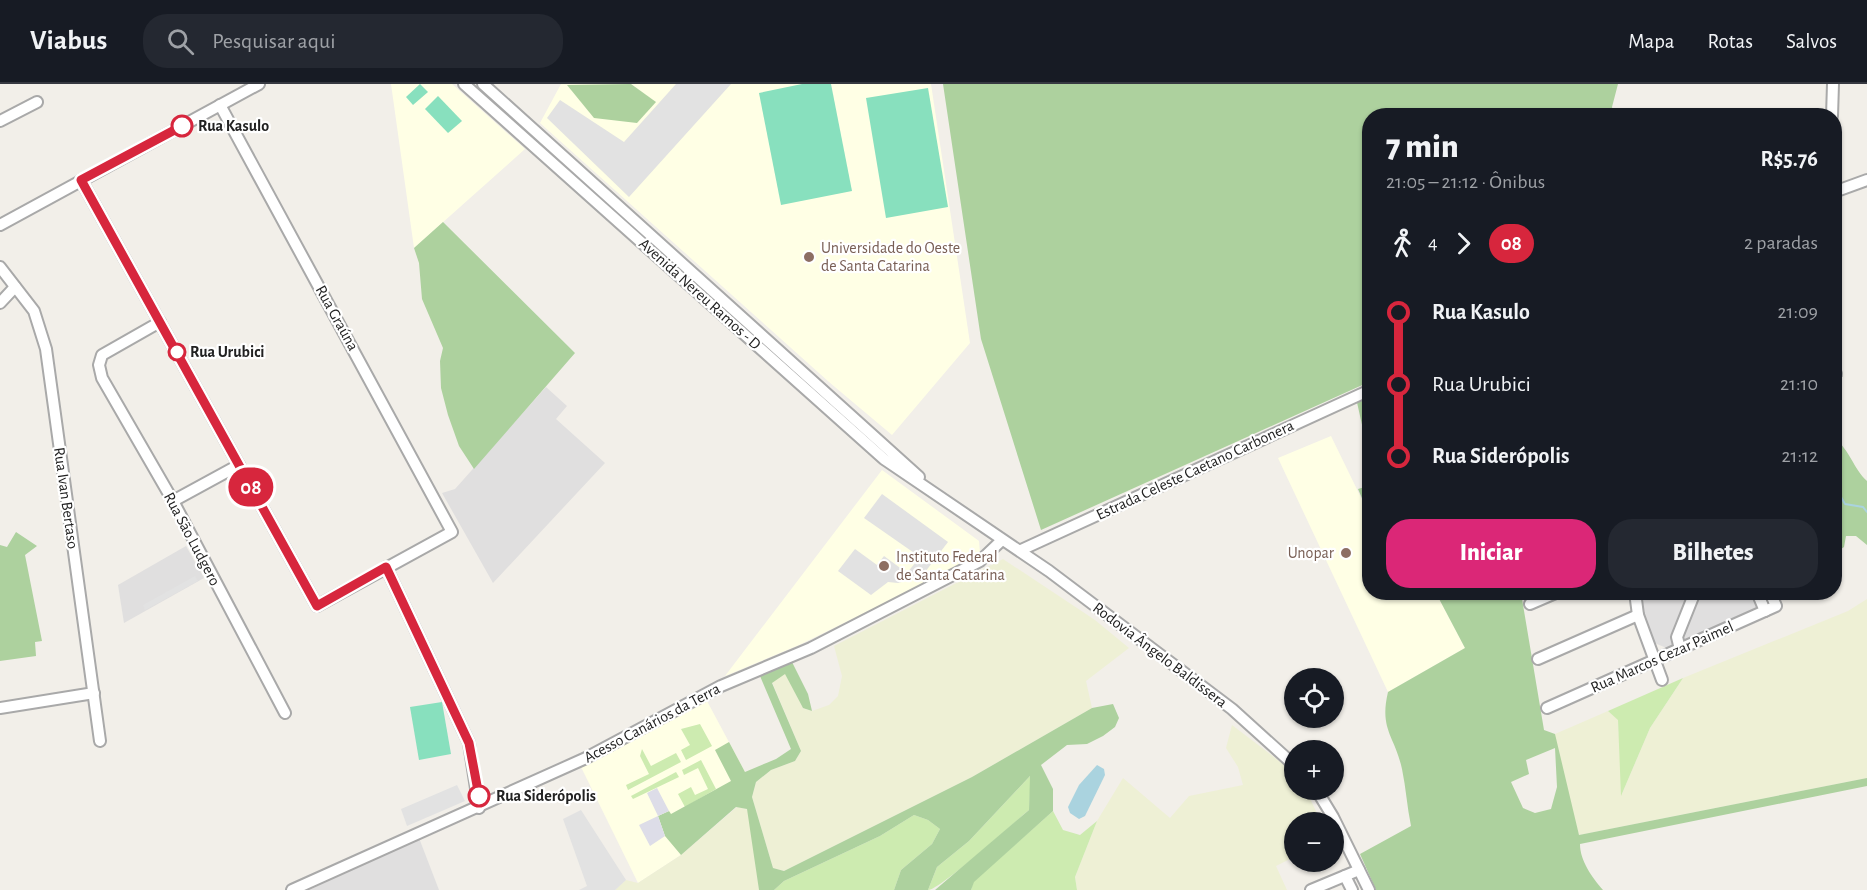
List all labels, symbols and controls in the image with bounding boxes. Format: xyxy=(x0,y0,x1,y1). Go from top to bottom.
search box xyxy=(143,14,563,68)
icon: search xyxy=(164,25,197,58)
text: Viabus xyxy=(30,27,107,55)
text: Pesquisar aqui xyxy=(212,30,336,52)
text: Mapa xyxy=(1628,31,1675,52)
text: Rotas xyxy=(1708,31,1753,52)
text: Salvos xyxy=(1786,31,1837,52)
marker: Rua Kasulo xyxy=(171,115,193,137)
place label: Rua Kasulo xyxy=(198,118,269,134)
text: 7 min xyxy=(1386,131,1459,164)
text: R$5.76 xyxy=(1760,148,1818,170)
text: 21:05 – 21:12 · Ônibus xyxy=(1386,172,1545,192)
icon: walk xyxy=(1386,227,1419,260)
icon: forward xyxy=(1447,227,1480,260)
text: 4 xyxy=(1428,233,1438,253)
text: 08 xyxy=(1501,233,1522,254)
text: 2 paradas xyxy=(1744,233,1818,253)
street label: Avenida Nereu Ramos - D xyxy=(636,235,764,353)
place label: Universidade do Oeste de Santa Catarina xyxy=(821,240,960,274)
marker: Universidade do Oeste de Santa Catarina xyxy=(802,250,816,264)
street label: Rua Graúna xyxy=(313,283,361,353)
text: Rua Kasulo xyxy=(1432,301,1530,323)
text: 21:09 xyxy=(1777,302,1818,322)
marker: Rua Urubici xyxy=(168,343,186,361)
place label: Rua Urubici xyxy=(190,344,264,360)
text: Rua Urubici xyxy=(1432,373,1531,395)
text: 21:10 xyxy=(1780,374,1818,394)
street label: Estrada Celeste Caetano Carbonera xyxy=(1094,417,1296,523)
text: Rua Siderópolis xyxy=(1432,445,1569,467)
street label: Rua Ivan Bertaso xyxy=(51,446,81,550)
text: 21:12 xyxy=(1781,446,1818,466)
line badge: 08 xyxy=(224,468,278,506)
text: 08 xyxy=(240,477,262,498)
street label: Rua São Ludgero xyxy=(161,490,223,588)
button: Iniciar xyxy=(1386,519,1596,588)
button: Bilhetes xyxy=(1608,519,1818,588)
place label: Unopar xyxy=(1288,545,1335,561)
marker: Unopar xyxy=(1339,546,1353,560)
place label: Instituto Federal de Santa Catarina xyxy=(896,549,1005,583)
marker: Instituto Federal de Santa Catarina xyxy=(877,559,891,573)
street label: Rodovia Ângelo Baldissera xyxy=(1090,598,1231,711)
street label: Rua Marcos Cezar Paimel xyxy=(1588,618,1736,696)
map controls xyxy=(1284,668,1344,872)
button: locate xyxy=(1284,668,1344,728)
street label: Acesso Canários da Terra xyxy=(581,680,723,766)
button: + xyxy=(1284,740,1344,800)
marker: Rua Siderópolis xyxy=(468,785,490,807)
place label: Rua Siderópolis xyxy=(496,788,596,804)
button: − xyxy=(1284,812,1344,872)

